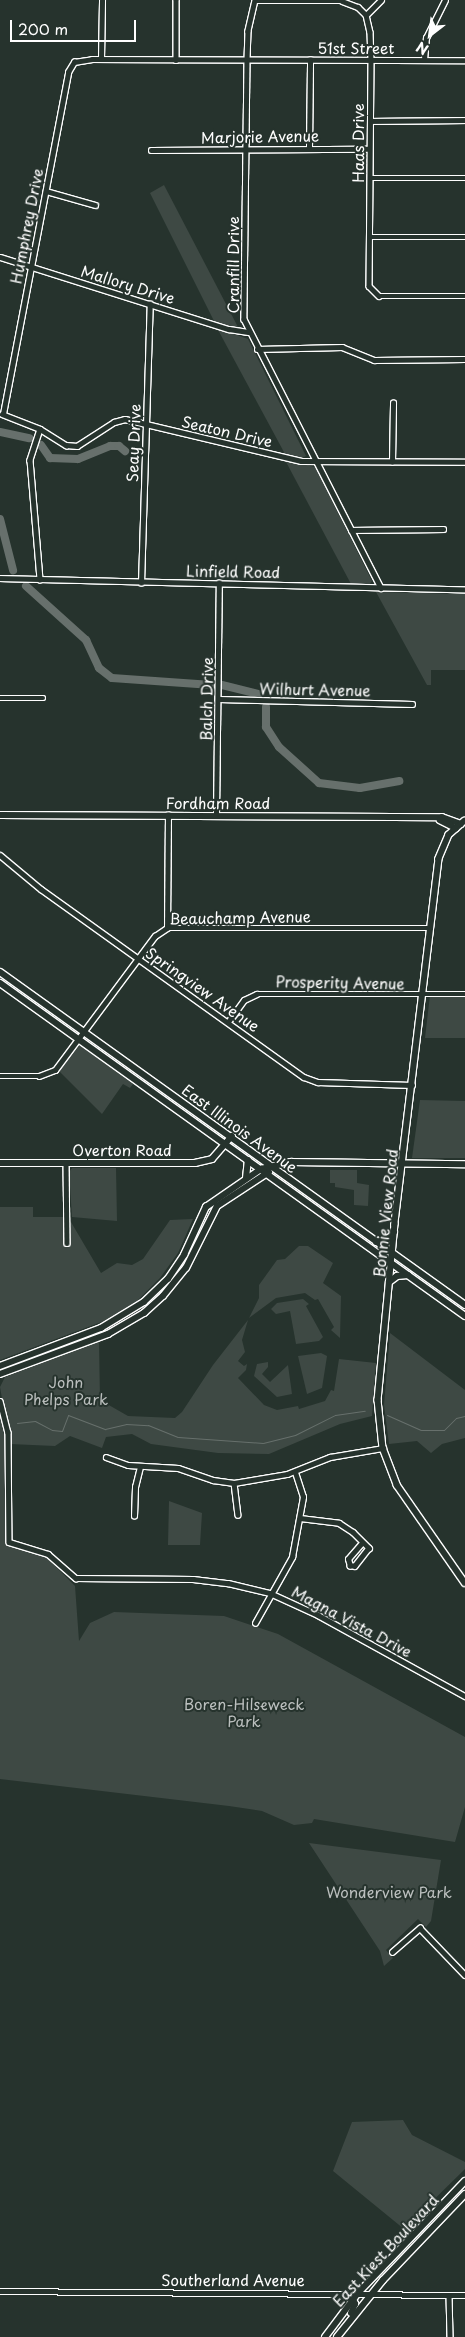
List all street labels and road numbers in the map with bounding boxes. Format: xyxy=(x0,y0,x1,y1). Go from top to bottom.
street label: 51st Street xyxy=(316,39,396,57)
street label: Haas Drive xyxy=(349,103,367,183)
street label: Marjorie Avenue xyxy=(201,126,319,146)
street label: Humphrey Drive xyxy=(6,166,46,286)
street label: Cranfill Drive xyxy=(224,216,242,314)
street label: Mallory Drive xyxy=(78,261,178,307)
street label: Seay Drive xyxy=(123,404,143,482)
street label: Seaton Drive xyxy=(180,412,274,450)
street label: Linfield Road xyxy=(186,561,280,581)
street label: Balch Drive xyxy=(196,657,216,741)
street label: Wilhurt Avenue xyxy=(259,679,371,699)
street label: Fordham Road xyxy=(166,794,270,812)
street label: Beauchamp Avenue xyxy=(169,907,311,927)
street label: Springview Avenue xyxy=(143,943,263,1035)
street label: Prosperity Avenue xyxy=(275,972,405,992)
street label: East Illinois Avenue xyxy=(179,1080,301,1176)
street label: Overton Road xyxy=(72,1141,172,1159)
street label: Bonnie View Road xyxy=(369,1148,401,1278)
street label: Magna Vista Drive xyxy=(288,1581,416,1661)
street label: East Kiest Boulevard xyxy=(328,2190,442,2310)
street label: Southerland Avenue xyxy=(161,2271,305,2289)

